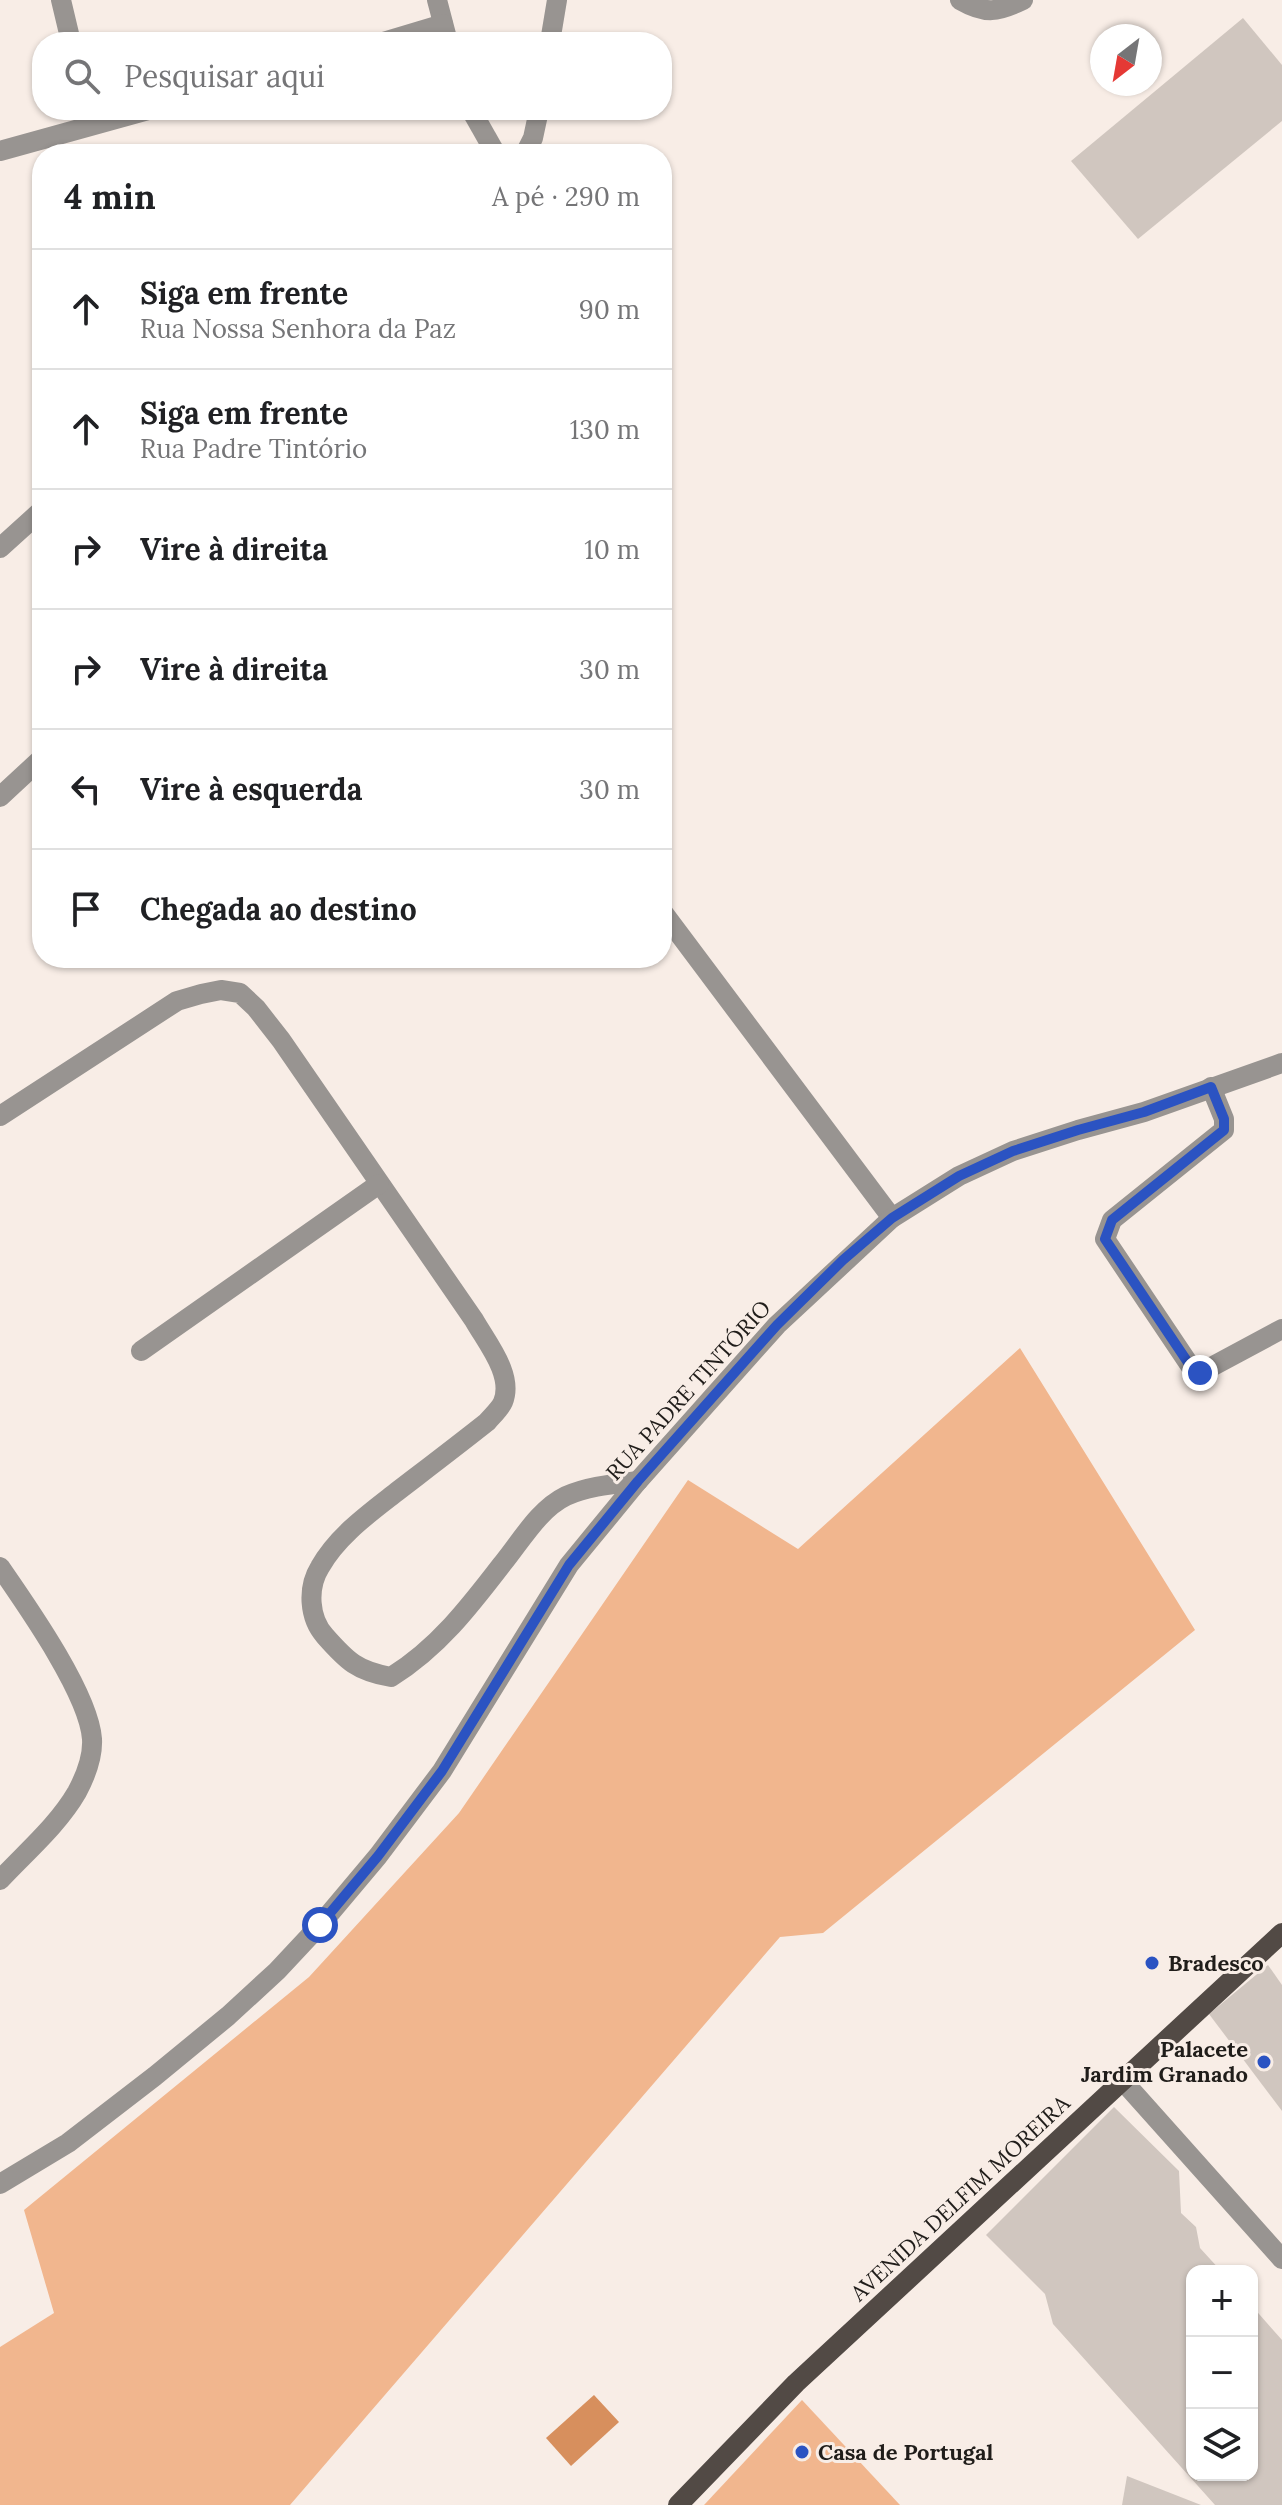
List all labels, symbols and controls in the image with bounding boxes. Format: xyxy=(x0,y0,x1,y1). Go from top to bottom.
north arrow xyxy=(1090,24,1162,96)
search box xyxy=(32,32,672,120)
icon: search xyxy=(60,54,104,98)
text: Pesquisar aqui xyxy=(124,57,325,95)
text: 4 min xyxy=(64,175,156,218)
text: A pé · 290 m xyxy=(492,180,640,213)
text: Siga em frente xyxy=(140,274,348,312)
icon: ahead xyxy=(64,287,108,331)
text: 90 m xyxy=(579,293,640,326)
text: Rua Nossa Senhora da Paz xyxy=(140,312,456,345)
text: Siga em frente xyxy=(140,394,348,432)
icon: ahead xyxy=(64,407,108,451)
text: 130 m xyxy=(570,413,640,446)
text: Rua Padre Tintório xyxy=(140,432,367,465)
icon: right xyxy=(64,527,108,571)
text: Vire à direita xyxy=(140,530,328,568)
text: 10 m xyxy=(584,533,640,566)
icon: right xyxy=(64,647,108,691)
text: Vire à direita xyxy=(140,650,328,688)
text: 30 m xyxy=(579,653,640,686)
icon: left xyxy=(64,767,108,811)
text: Vire à esquerda xyxy=(140,770,362,808)
text: 30 m xyxy=(579,773,640,806)
icon: arrive xyxy=(64,887,108,931)
text: Chegada ao destino xyxy=(140,890,417,928)
street label: RUA PADRE TINTÓRIO xyxy=(600,1294,776,1486)
route end xyxy=(1182,1355,1218,1391)
route start xyxy=(302,1907,338,1943)
place label: Bradesco xyxy=(1168,1949,1264,1977)
marker: Bradesco xyxy=(1143,1954,1161,1972)
place label: Palacete Jardim Granado xyxy=(1081,2035,1248,2088)
marker: Palacete Jardim Granado xyxy=(1255,2053,1273,2071)
street label: AVENIDA DELFIM MOREIRA xyxy=(844,2088,1076,2308)
map controls xyxy=(1186,2265,1258,2481)
button: + xyxy=(1186,2265,1258,2337)
button: − xyxy=(1186,2337,1258,2409)
button: layers xyxy=(1186,2409,1258,2481)
place label: Casa de Portugal xyxy=(818,2438,993,2466)
marker: Casa de Portugal xyxy=(793,2443,811,2461)

